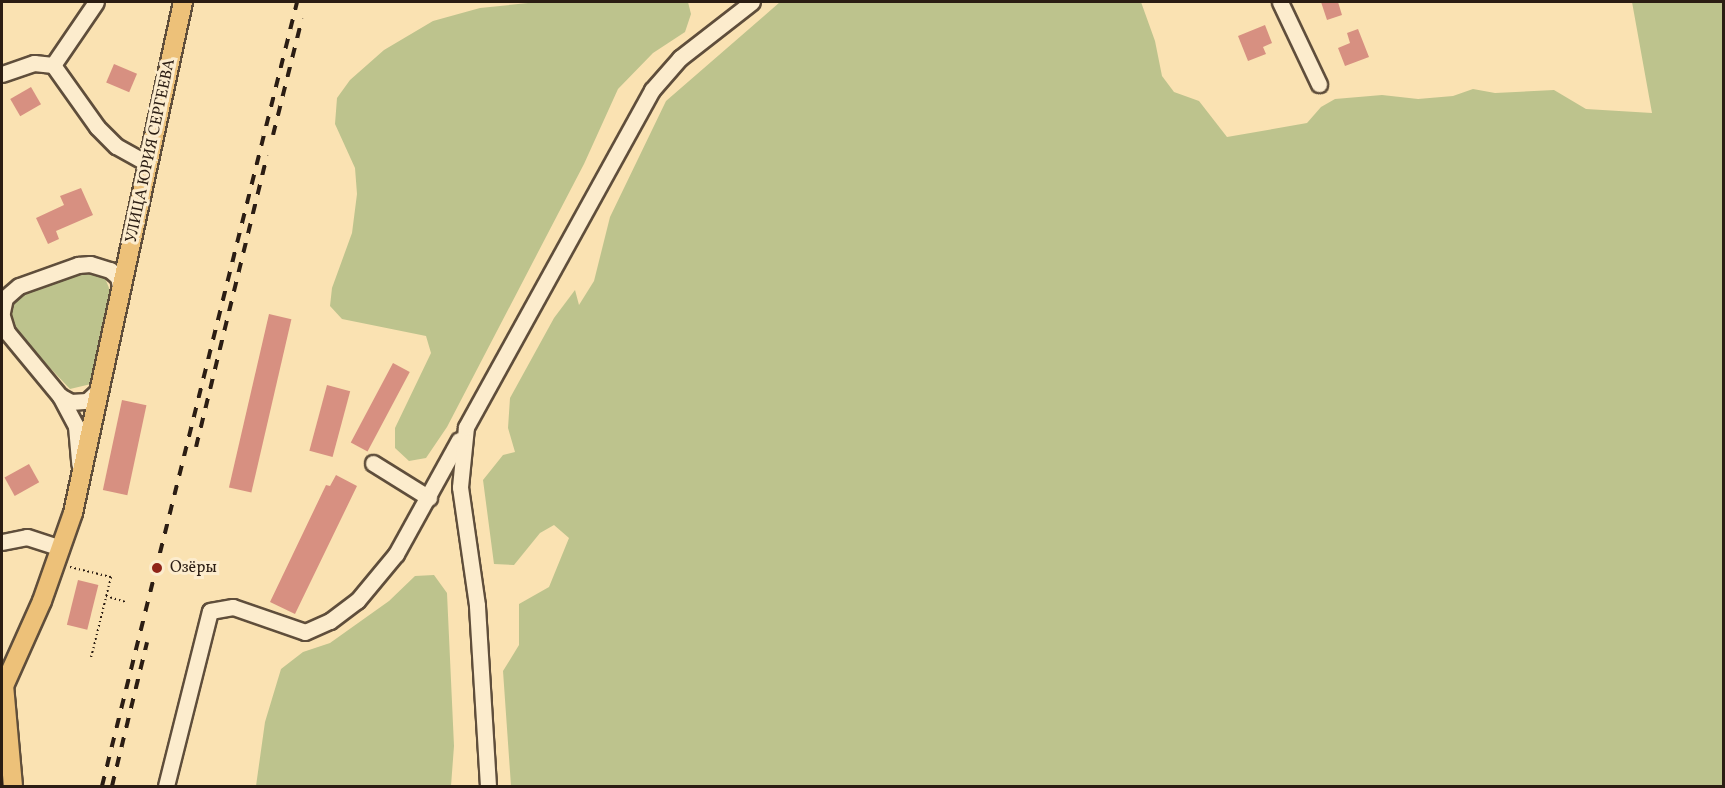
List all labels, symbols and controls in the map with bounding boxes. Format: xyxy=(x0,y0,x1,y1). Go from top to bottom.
street label: УЛИЦА ЮРИЯ СЕРГЕЕВА xyxy=(122,57,180,245)
place label: Озёры xyxy=(170,558,217,578)
marker: Озёры xyxy=(148,559,166,577)

